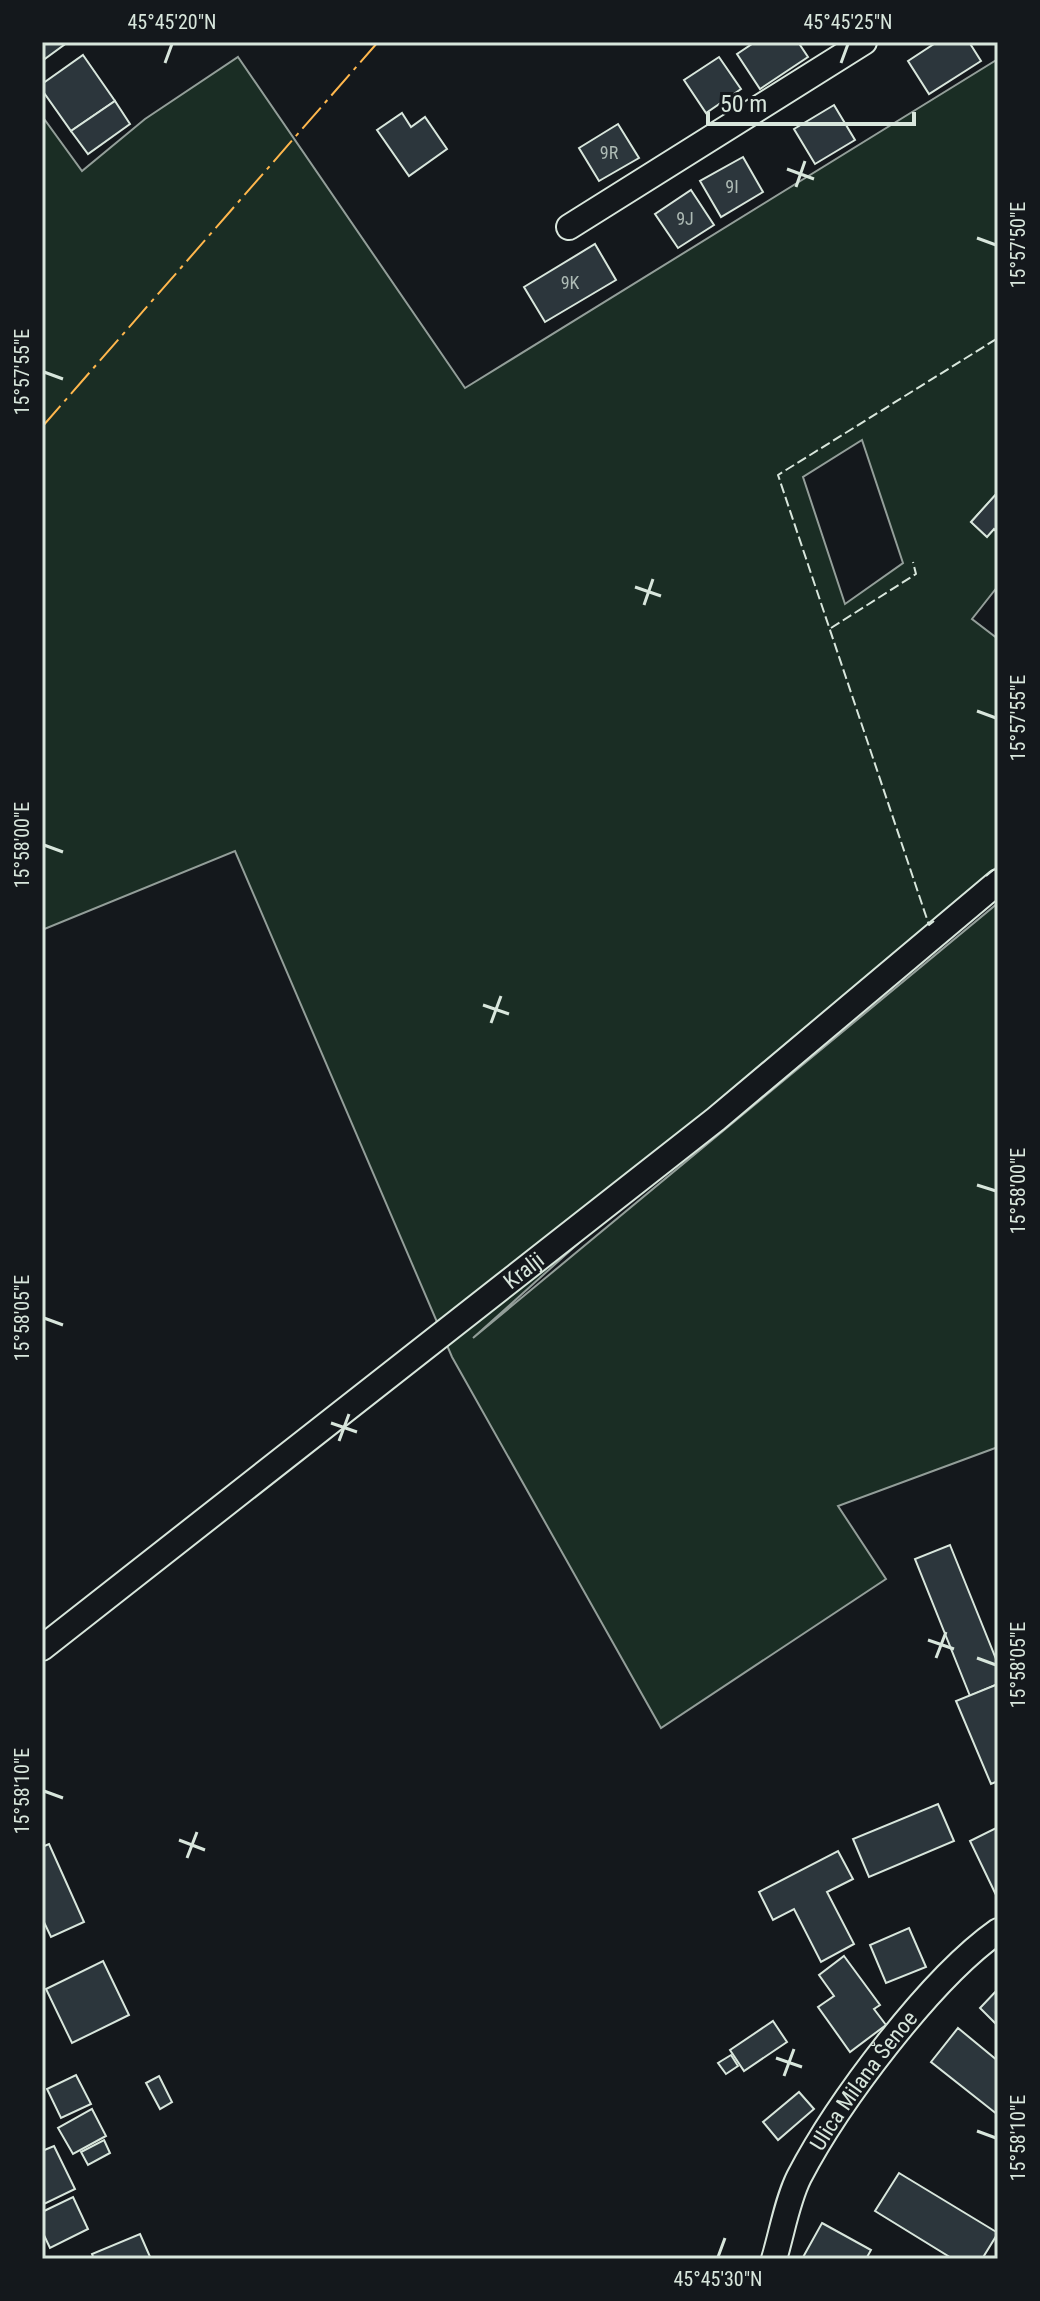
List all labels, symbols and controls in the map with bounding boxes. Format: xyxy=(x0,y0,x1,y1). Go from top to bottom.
text: 45°45'20"N xyxy=(127,10,217,34)
text: 45°45'25"N xyxy=(803,10,893,34)
scale bar xyxy=(708,76,914,126)
text: 50 m xyxy=(720,90,767,118)
house number: 9R xyxy=(600,142,619,163)
house number: 9I xyxy=(725,176,739,197)
text: 15°57'50"E xyxy=(1006,202,1030,288)
house number: 9J xyxy=(676,208,694,229)
house number: 9K xyxy=(561,272,580,293)
text: 15°57'55"E xyxy=(10,329,34,415)
text: 15°57'55"E xyxy=(1006,675,1030,761)
text: 15°58'00"E xyxy=(10,802,34,888)
text: 15°58'00"E xyxy=(1006,1148,1030,1234)
street label: Kralji xyxy=(499,1247,549,1294)
text: 15°58'05"E xyxy=(10,1275,34,1361)
text: 15°58'05"E xyxy=(1006,1622,1030,1708)
text: 15°58'10"E xyxy=(10,1748,34,1834)
street label: Ulica Milana Šenoe xyxy=(805,2006,922,2155)
text: 15°58'10"E xyxy=(1006,2095,1030,2181)
text: 45°45'30"N xyxy=(673,2267,763,2291)

